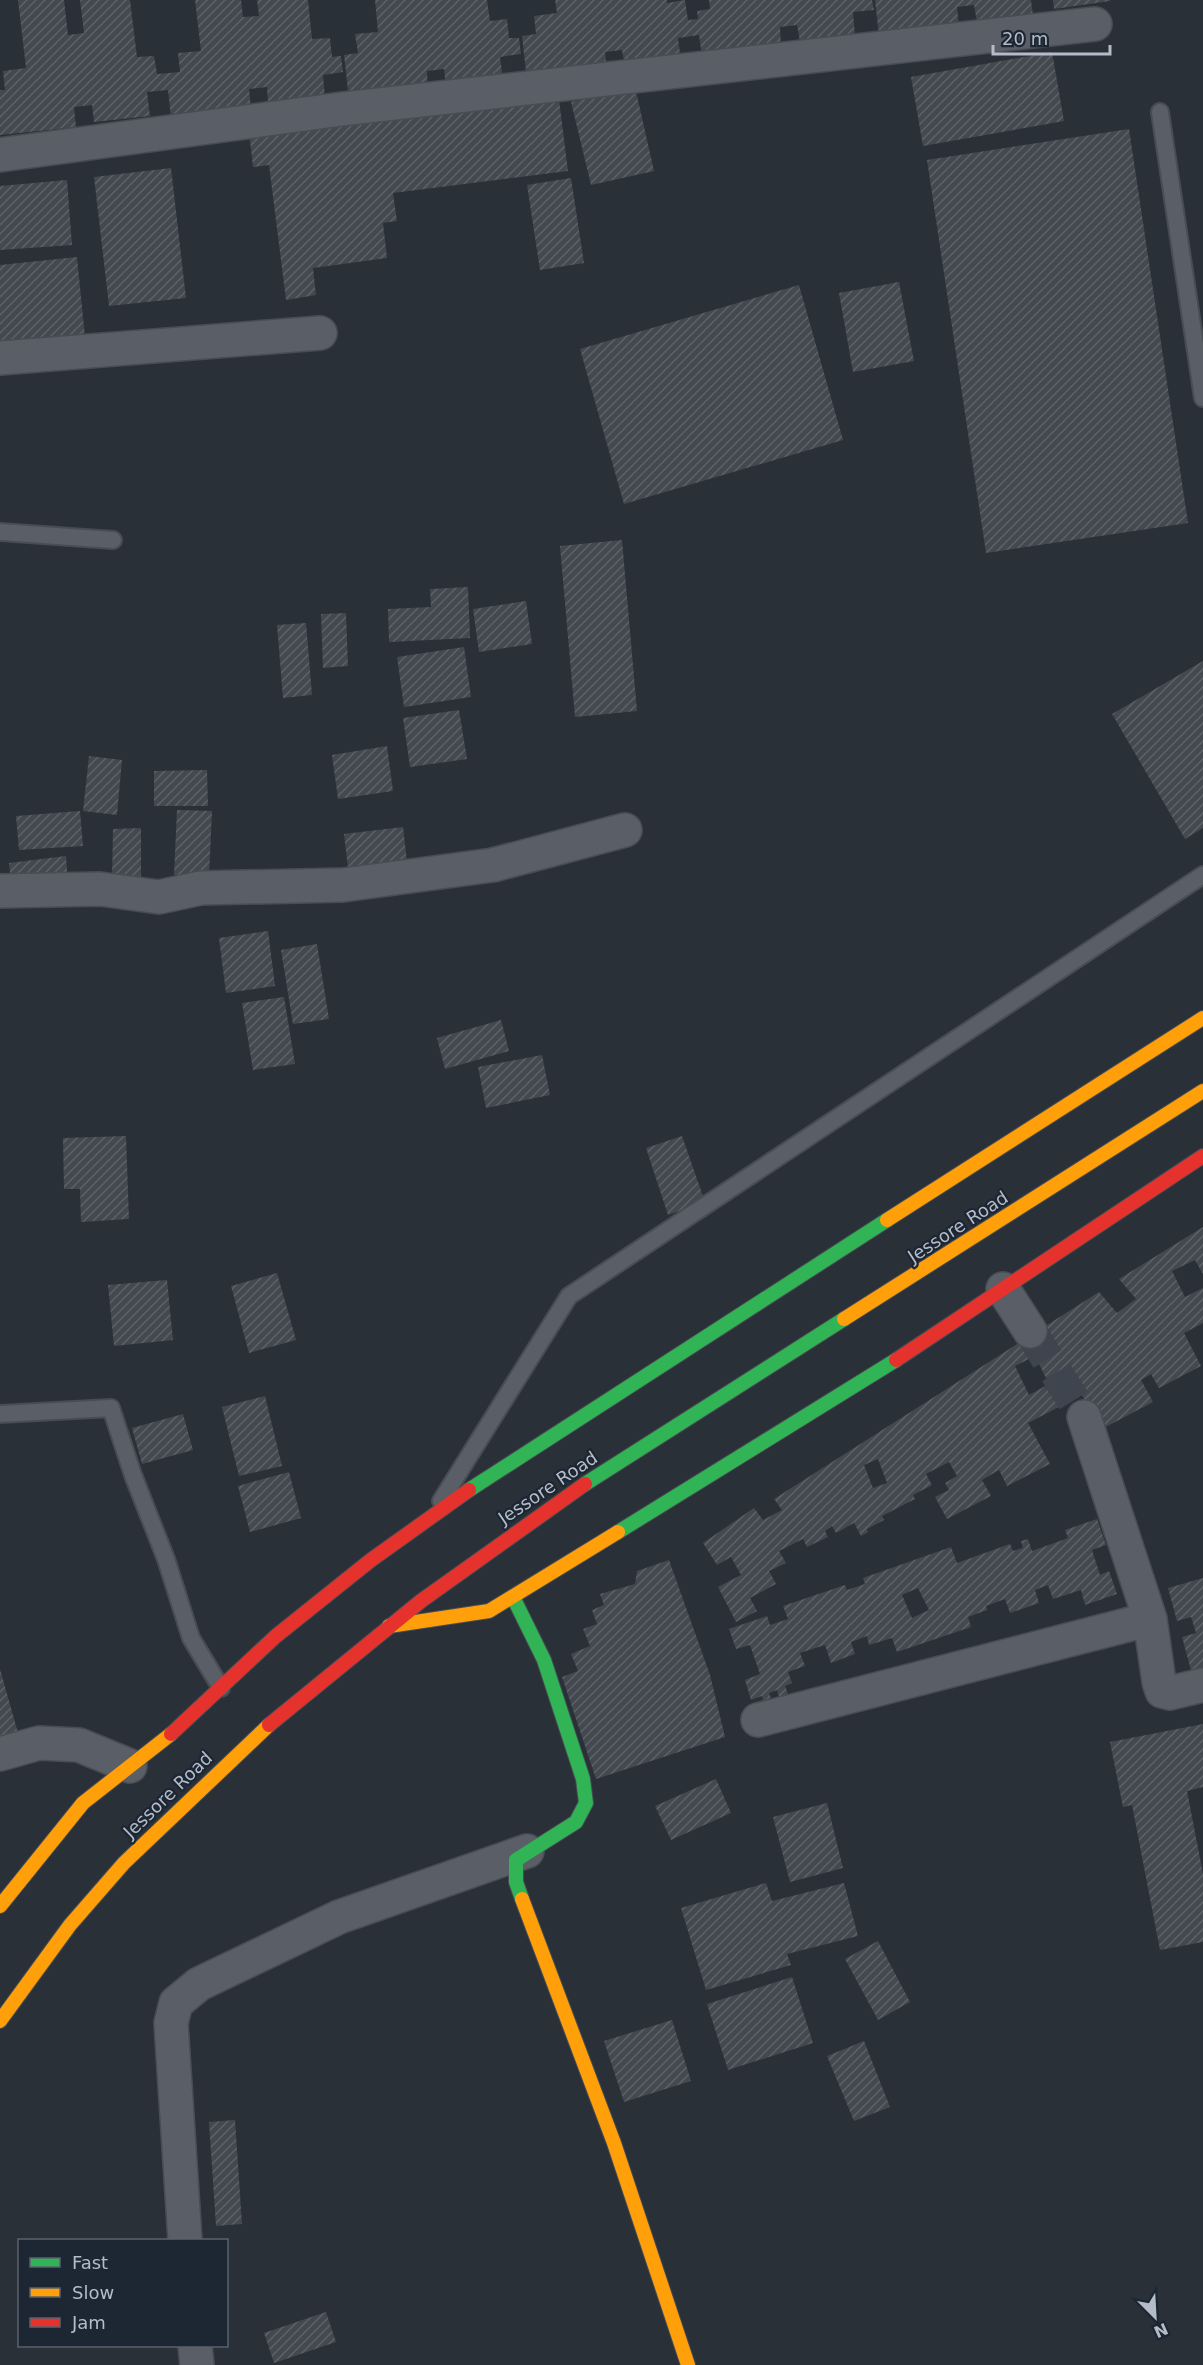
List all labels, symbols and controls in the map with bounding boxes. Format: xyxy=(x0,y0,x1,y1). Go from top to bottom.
scale bar xyxy=(993,18,1110,56)
text: 20 m xyxy=(1002,28,1048,49)
street label: Jessore Road xyxy=(903,1186,1012,1267)
street label: Jessore Road xyxy=(493,1447,601,1529)
street label: Jessore Road xyxy=(118,1747,216,1843)
legend xyxy=(18,2239,228,2347)
text: Fast xyxy=(72,2252,108,2273)
text: Slow xyxy=(72,2282,114,2303)
north arrow xyxy=(1125,2287,1185,2347)
text: Jam xyxy=(71,2312,106,2333)
text: N xyxy=(1151,2319,1171,2342)

